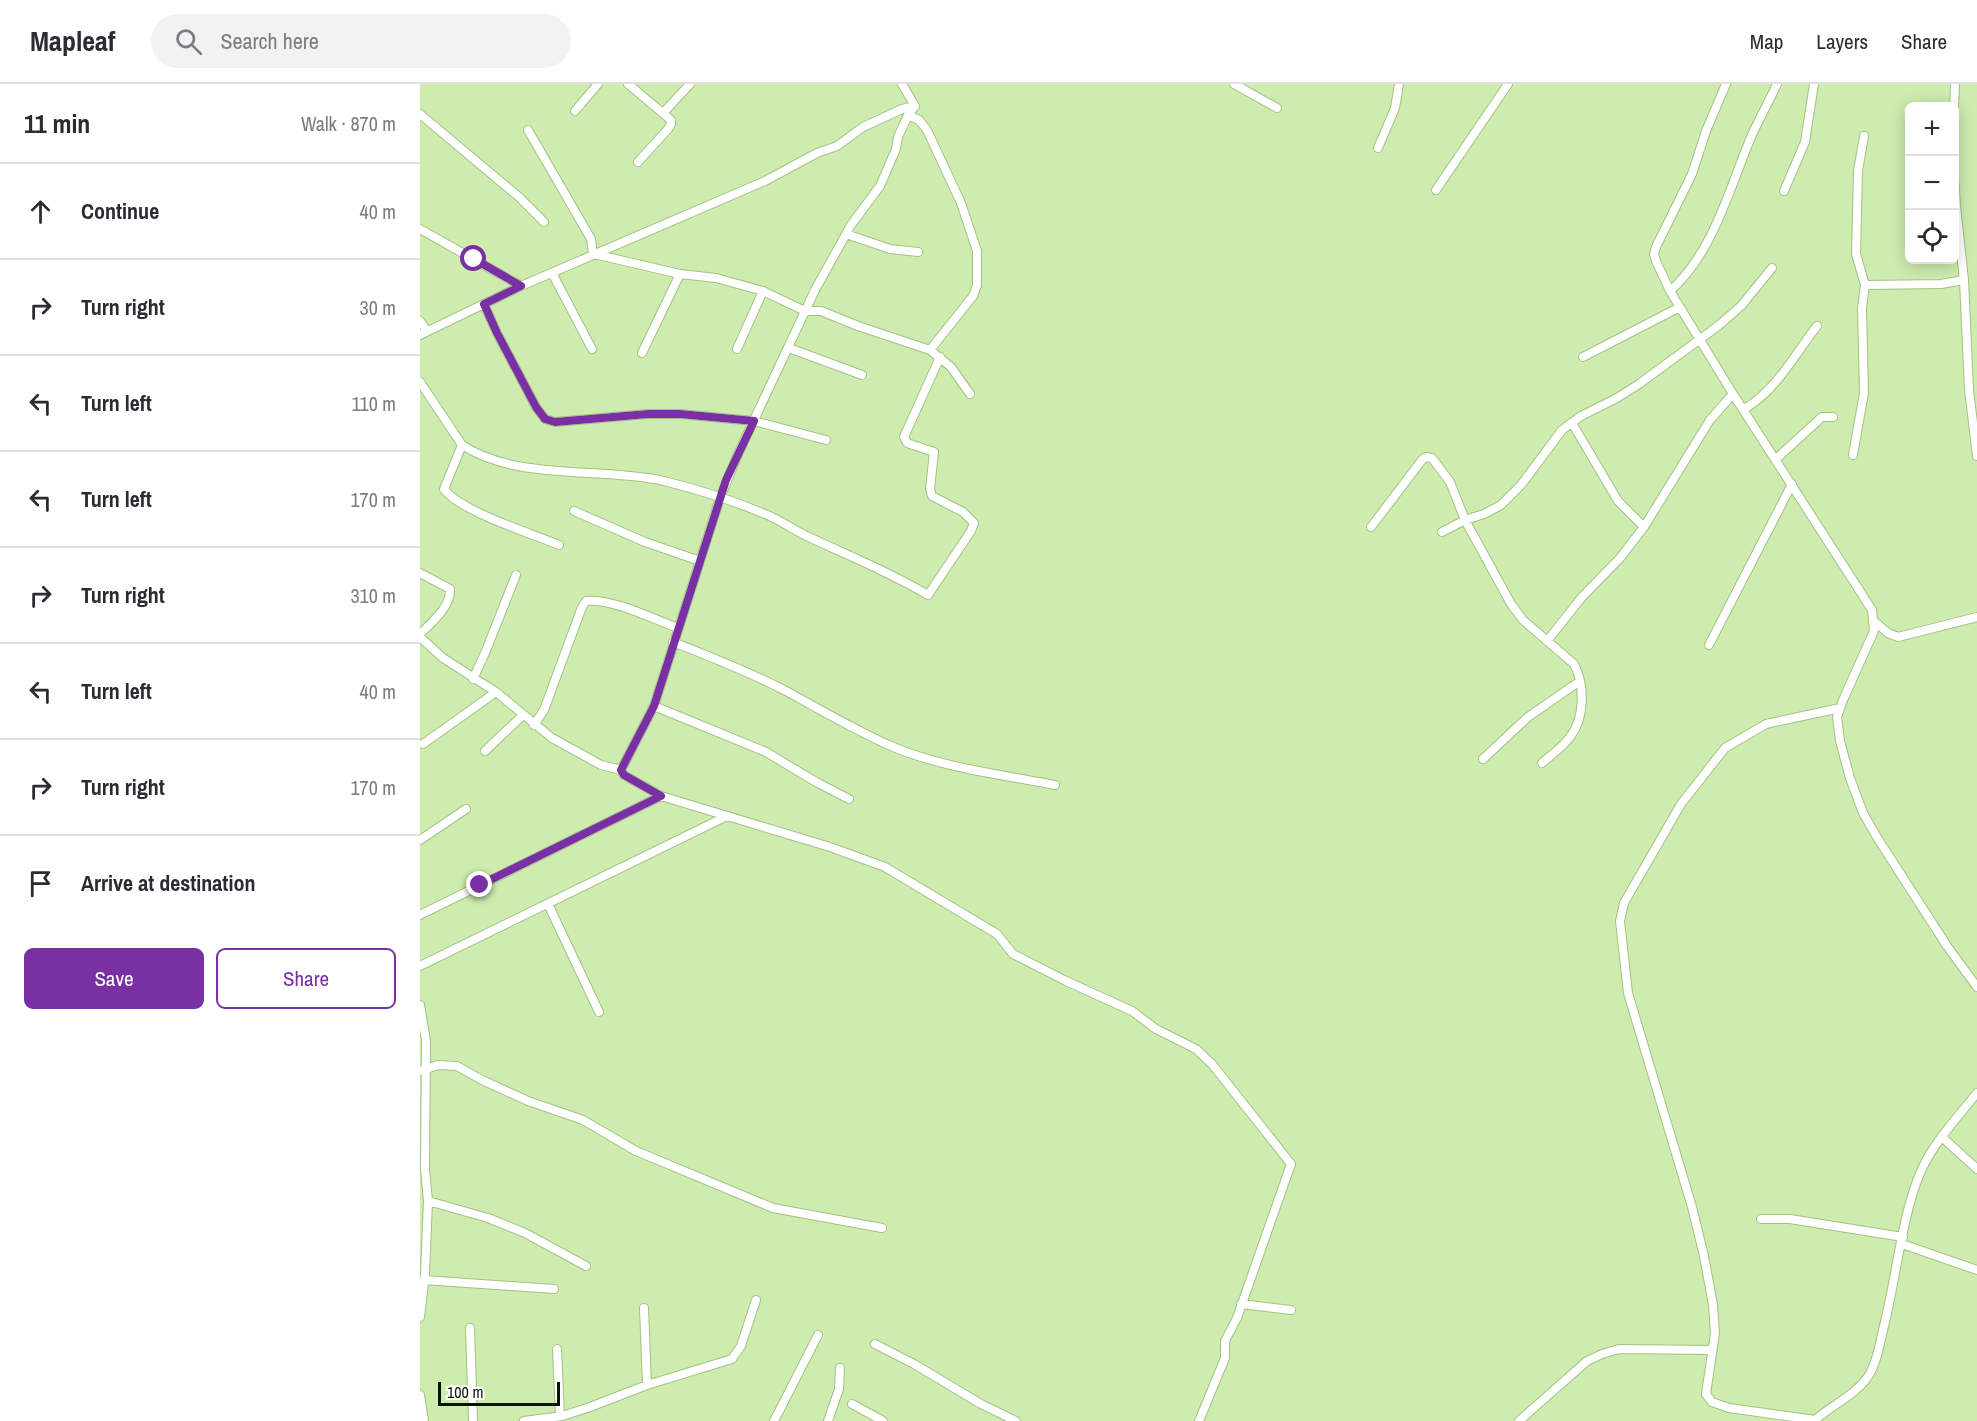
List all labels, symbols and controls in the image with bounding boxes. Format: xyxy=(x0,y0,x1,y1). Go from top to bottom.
search box xyxy=(151,14,571,68)
text: Mapleaf xyxy=(30,22,115,60)
icon: search xyxy=(172,25,205,58)
text: Search here xyxy=(220,26,319,56)
text: Map xyxy=(1750,27,1783,56)
text: Layers xyxy=(1816,27,1868,56)
text: Share xyxy=(1901,27,1947,56)
map controls xyxy=(1905,102,1959,264)
button: + xyxy=(1905,102,1959,156)
text: 11 min xyxy=(24,106,90,141)
text: Walk · 870 m xyxy=(301,110,396,137)
button: − xyxy=(1905,156,1959,210)
icon: ahead xyxy=(24,195,57,228)
text: Continue xyxy=(81,196,159,226)
text: 40 m xyxy=(360,198,396,225)
button: locate xyxy=(1905,210,1959,264)
route start xyxy=(460,245,486,271)
icon: right xyxy=(24,291,57,324)
text: Turn right xyxy=(81,292,165,322)
text: 30 m xyxy=(360,294,396,321)
icon: left xyxy=(24,387,57,420)
text: Turn left xyxy=(81,388,152,418)
text: 110 m xyxy=(352,390,396,417)
icon: left xyxy=(24,483,57,516)
text: Turn left xyxy=(81,484,152,514)
text: 170 m xyxy=(350,486,396,513)
icon: right xyxy=(24,579,57,612)
text: Turn right xyxy=(81,580,165,610)
text: 310 m xyxy=(350,582,396,609)
icon: left xyxy=(24,675,57,708)
text: Turn left xyxy=(81,676,152,706)
text: 40 m xyxy=(360,678,396,705)
icon: right xyxy=(24,771,57,804)
text: Turn right xyxy=(81,772,165,802)
text: 170 m xyxy=(350,774,396,801)
icon: arrive xyxy=(24,867,57,900)
text: Arrive at destination xyxy=(81,868,255,898)
route end xyxy=(466,871,492,897)
button: Save xyxy=(24,948,204,1009)
button: Share xyxy=(216,948,396,1009)
scale bar xyxy=(438,1379,560,1406)
text: 100 m xyxy=(447,1381,483,1403)

